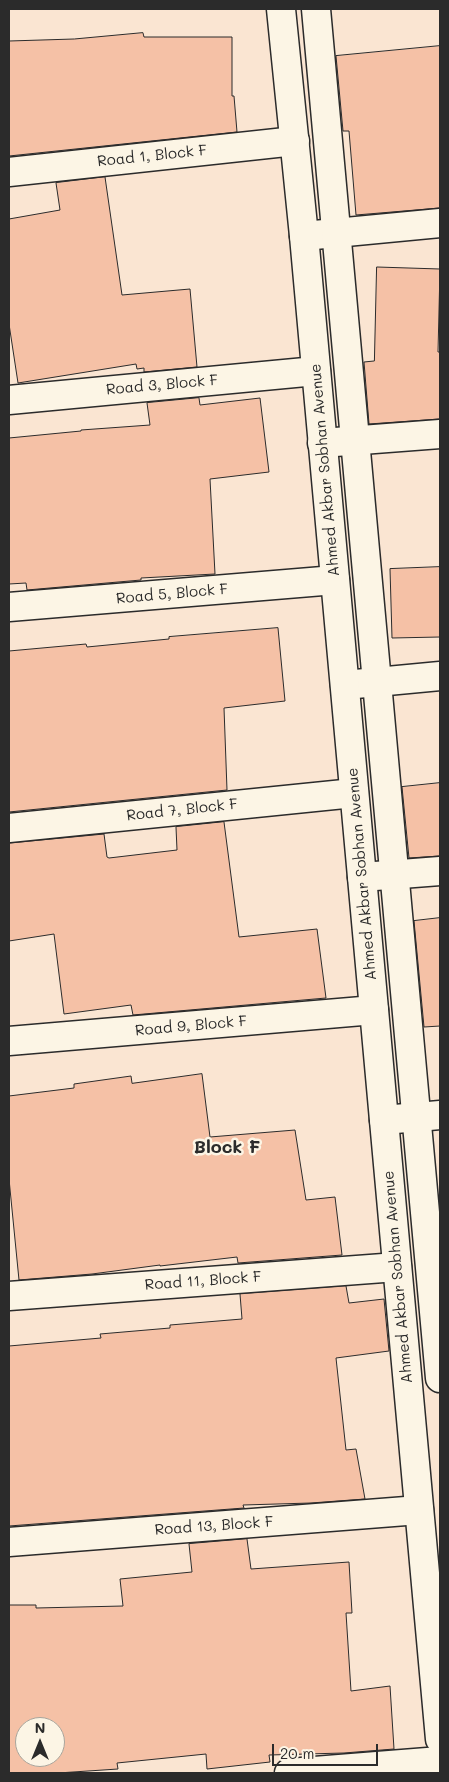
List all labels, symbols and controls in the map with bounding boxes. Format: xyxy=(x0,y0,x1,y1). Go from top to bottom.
street label: Road 1, Block F xyxy=(96,141,208,171)
street label: Ahmed Akbar Sobhan Avenue xyxy=(307,363,343,577)
street label: Road 3, Block F xyxy=(105,371,219,399)
street label: Road 5, Block F xyxy=(115,580,229,608)
street label: Ahmed Akbar Sobhan Avenue xyxy=(344,767,380,981)
street label: Road 7, Block F xyxy=(125,795,239,825)
street label: Road 9, Block F xyxy=(134,1012,248,1040)
district label: Block F xyxy=(194,1136,260,1158)
street label: Ahmed Akbar Sobhan Avenue xyxy=(380,1170,416,1384)
street label: Road 11, Block F xyxy=(144,1268,262,1294)
street label: Road 13, Block F xyxy=(154,1513,274,1539)
north arrow xyxy=(15,1717,65,1767)
text: N xyxy=(35,1718,45,1737)
scale bar xyxy=(274,1734,380,1766)
text: 20 m xyxy=(280,1743,314,1763)

